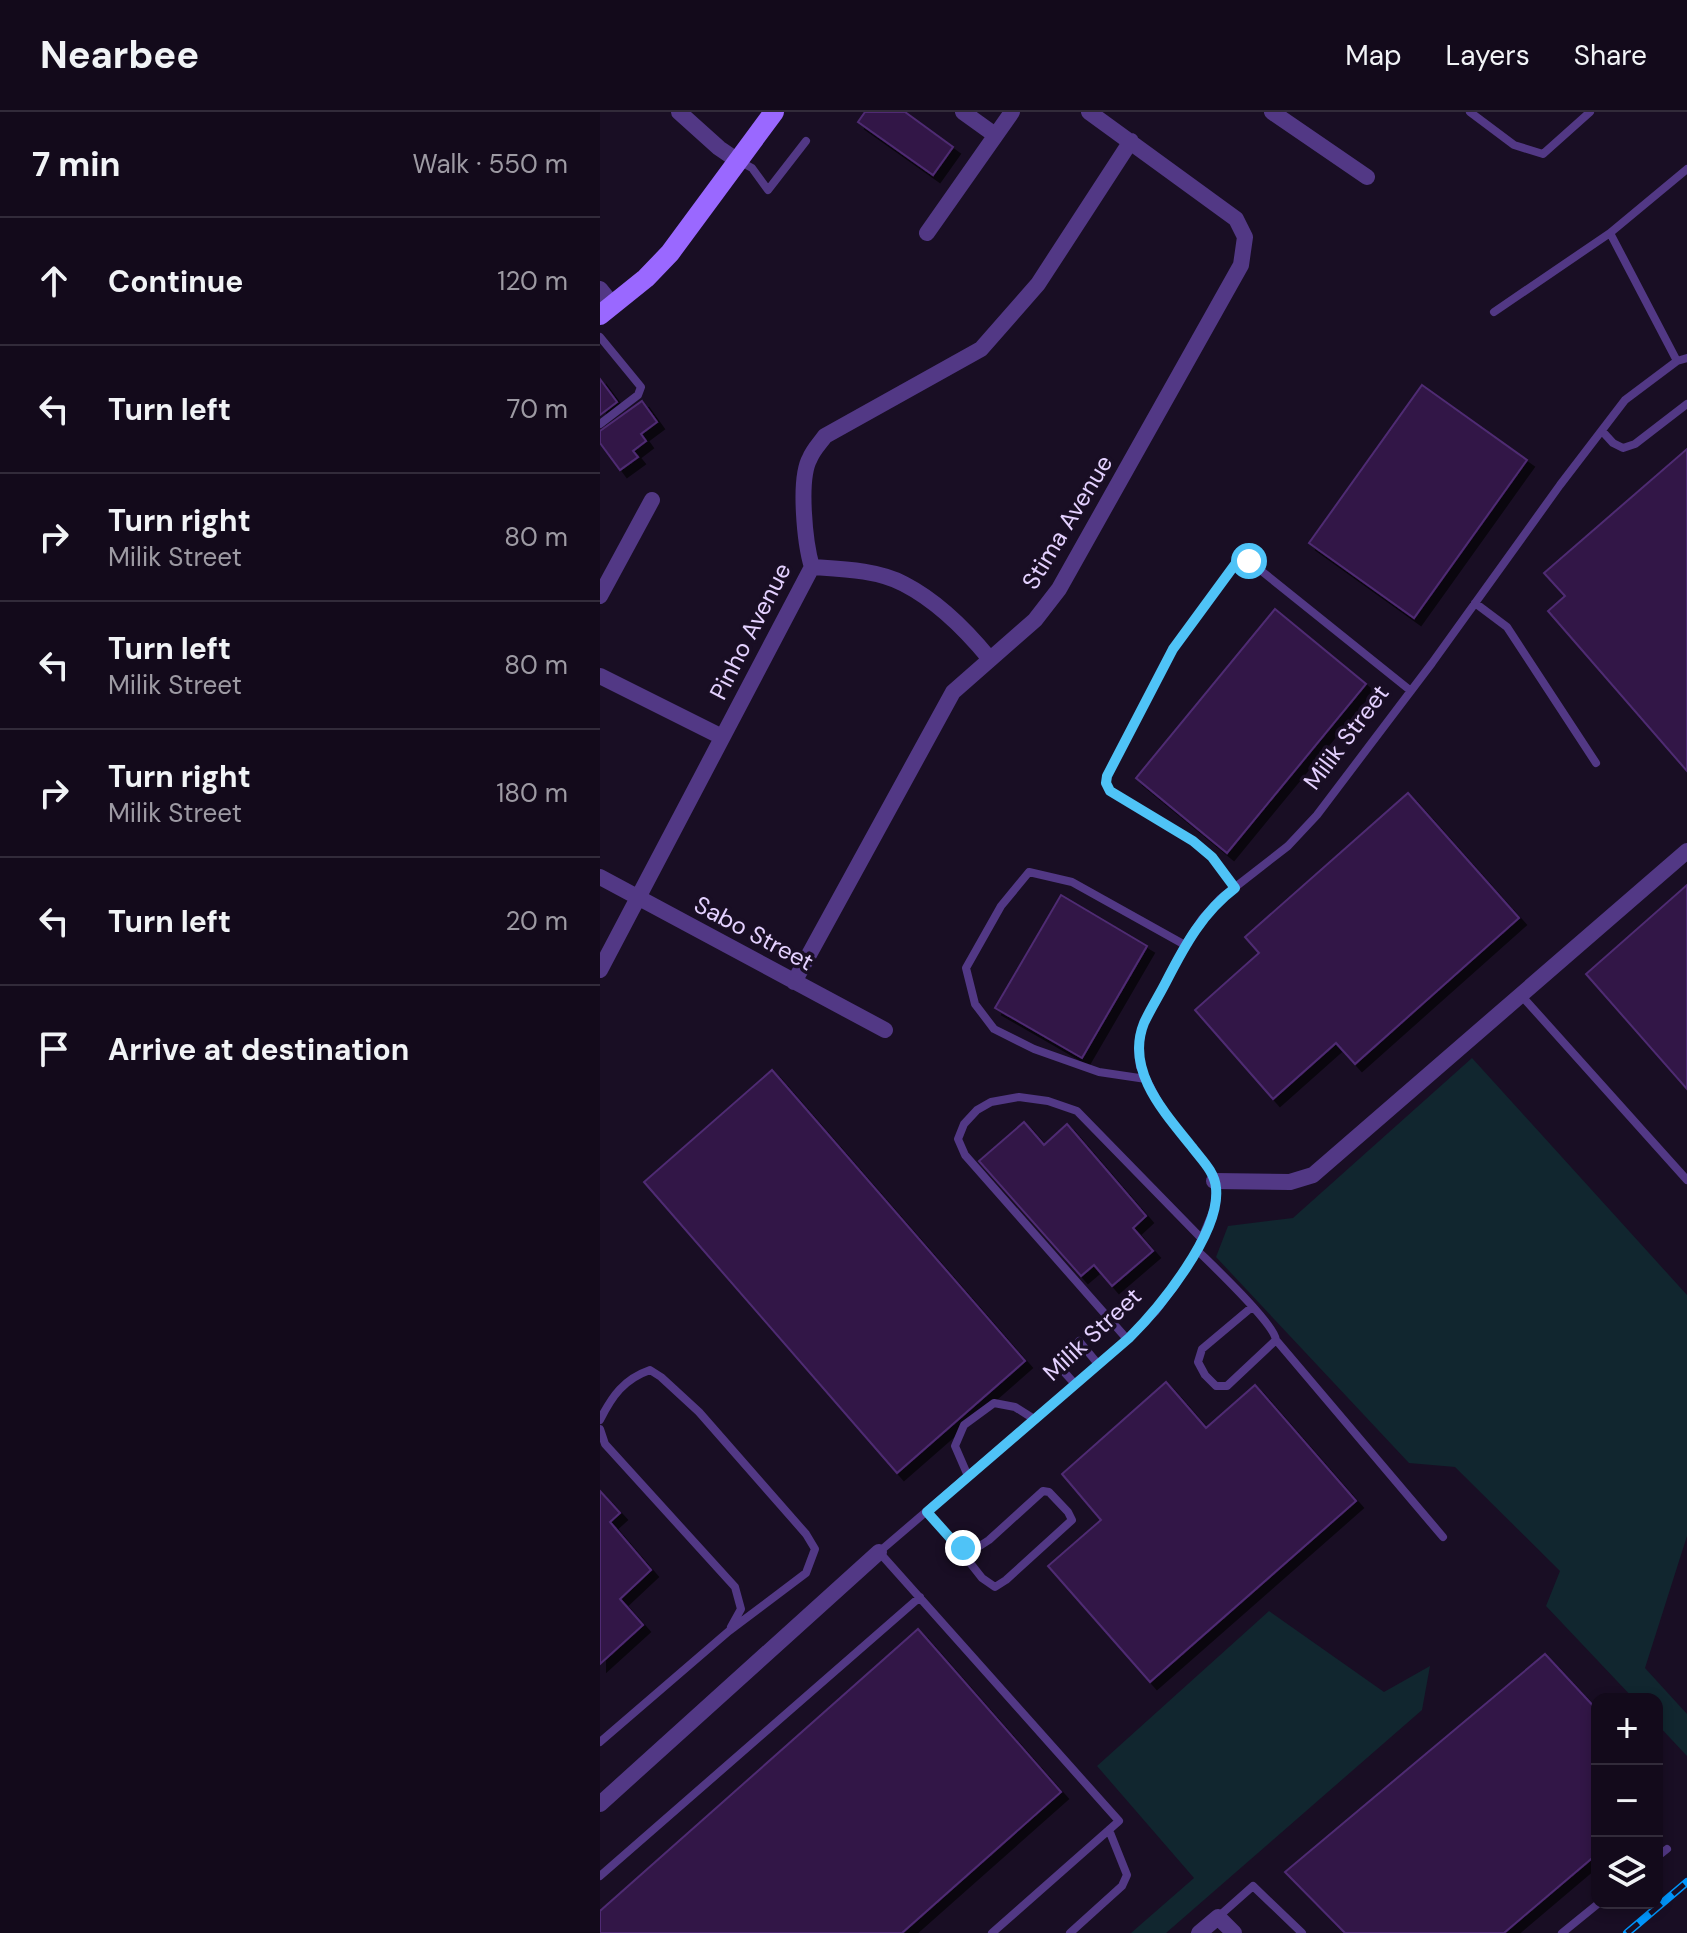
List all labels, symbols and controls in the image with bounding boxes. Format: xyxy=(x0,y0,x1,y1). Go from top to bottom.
text: Nearbee xyxy=(40,30,199,80)
text: Map xyxy=(1345,37,1402,74)
text: Layers xyxy=(1446,37,1530,74)
text: Share xyxy=(1574,37,1647,74)
text: 7 min xyxy=(32,142,121,187)
text: Walk · 550 m xyxy=(412,147,568,181)
icon: ahead xyxy=(32,259,76,303)
text: Continue xyxy=(108,262,243,301)
text: 120 m xyxy=(497,264,568,298)
icon: left xyxy=(32,387,76,431)
text: Turn left xyxy=(108,390,231,429)
text: 70 m xyxy=(507,392,568,426)
street label: Stima Avenue xyxy=(1015,449,1119,595)
text: Turn right xyxy=(108,501,251,540)
icon: right xyxy=(32,515,76,559)
text: 80 m xyxy=(504,520,568,554)
text: Milik Street xyxy=(108,540,242,574)
route start xyxy=(1231,543,1267,579)
street label: Pinho Avenue xyxy=(702,557,798,705)
text: Turn left xyxy=(108,629,231,668)
icon: left xyxy=(32,643,76,687)
text: 80 m xyxy=(504,648,568,682)
text: Milik Street xyxy=(108,668,242,702)
street label: Milik Street xyxy=(1296,678,1396,796)
text: Turn right xyxy=(108,757,251,796)
icon: right xyxy=(32,771,76,815)
text: 180 m xyxy=(496,776,568,810)
text: Milik Street xyxy=(108,796,242,830)
street label: Sabo Street xyxy=(689,889,819,977)
icon: left xyxy=(32,899,76,943)
text: Turn left xyxy=(108,902,231,941)
text: 20 m xyxy=(505,904,568,938)
icon: arrive xyxy=(32,1027,76,1071)
text: Arrive at destination xyxy=(108,1030,409,1069)
street label: Milik Street xyxy=(1036,1281,1148,1387)
route end xyxy=(945,1530,981,1566)
map controls xyxy=(1591,1693,1663,1909)
button: + xyxy=(1591,1693,1663,1765)
button: − xyxy=(1591,1765,1663,1837)
button: layers xyxy=(1591,1837,1663,1909)

